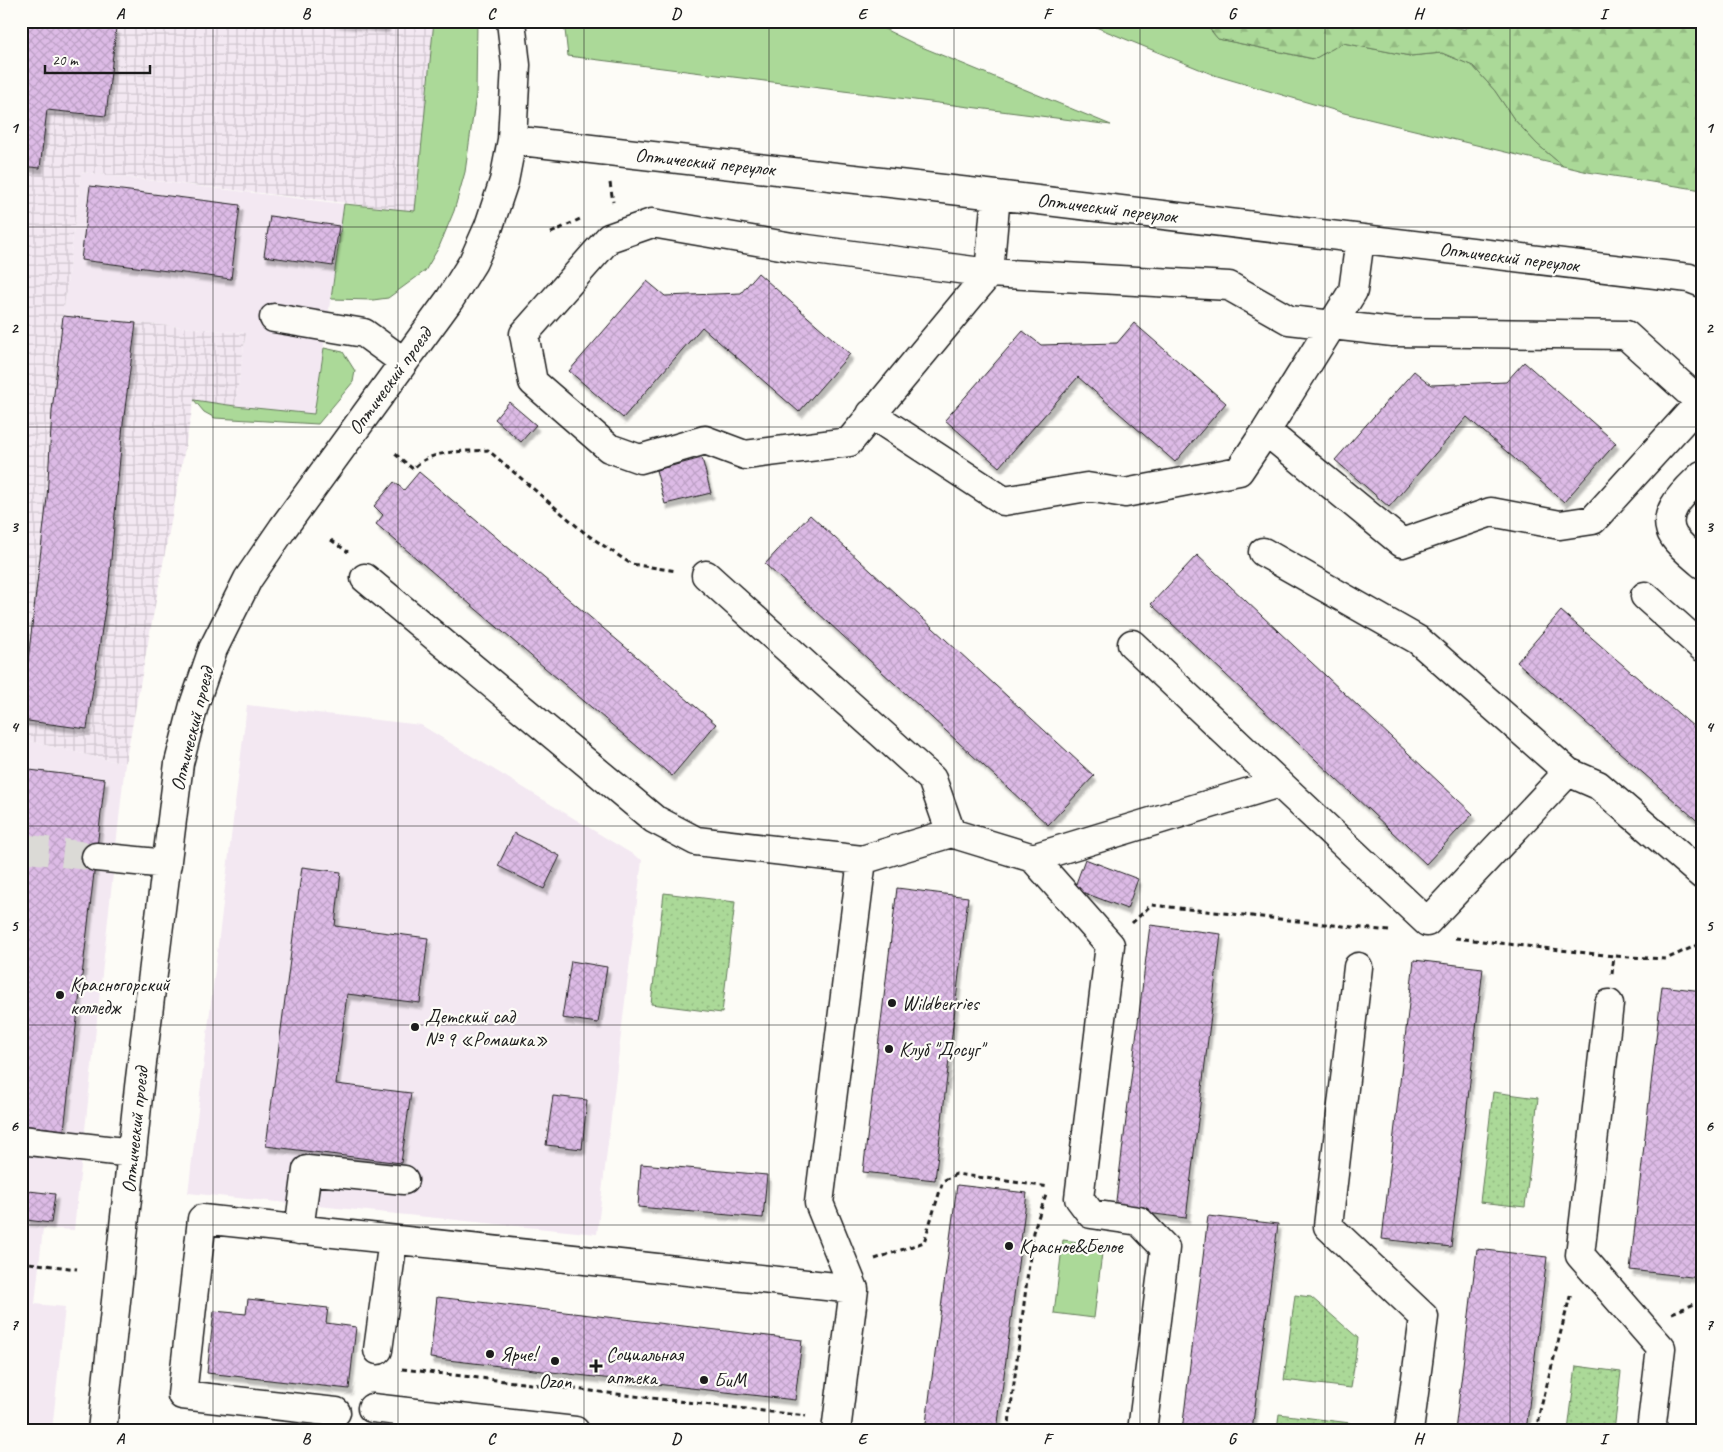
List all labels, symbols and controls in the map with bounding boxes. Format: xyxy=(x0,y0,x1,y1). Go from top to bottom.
text: A xyxy=(116,4,126,24)
text: B xyxy=(302,4,312,24)
text: C xyxy=(487,4,497,24)
text: D xyxy=(671,4,682,24)
text: E xyxy=(858,4,869,24)
text: F xyxy=(1043,4,1054,24)
text: G xyxy=(1228,4,1238,24)
text: H xyxy=(1413,4,1425,24)
text: I xyxy=(1600,4,1610,24)
scale bar xyxy=(45,42,150,74)
text: 20 m xyxy=(52,51,79,70)
text: 1 xyxy=(10,118,19,138)
text: 1 xyxy=(1705,118,1714,138)
street label: Оптический переулок xyxy=(634,142,778,182)
street label: Оптический переулок xyxy=(1036,187,1180,229)
street label: Оптический переулок xyxy=(1438,236,1582,278)
text: 2 xyxy=(10,318,19,338)
text: 2 xyxy=(1705,318,1714,338)
street label: Оптический проезд xyxy=(343,321,438,440)
text: 3 xyxy=(10,517,19,537)
text: 3 xyxy=(1705,517,1714,537)
street label: Оптический проезд xyxy=(165,663,220,793)
text: 4 xyxy=(10,717,19,737)
text: 4 xyxy=(1705,717,1714,737)
text: 5 xyxy=(11,916,20,936)
text: 5 xyxy=(1706,916,1715,936)
place label: Красногорский колледж xyxy=(70,972,171,1020)
marker: Красногорский колледж xyxy=(54,989,66,1001)
place label: Wildberries xyxy=(902,991,981,1016)
marker: Wildberries xyxy=(886,997,898,1009)
place label: Детский сад № 9 «Ромашка» xyxy=(425,1004,548,1052)
marker: Детский сад № 9 «Ромашка» xyxy=(409,1021,421,1033)
place label: Клуб "Досуг" xyxy=(899,1037,988,1062)
marker: Клуб "Досуг" xyxy=(883,1043,895,1055)
street label: Оптический проезд xyxy=(116,1064,154,1194)
text: 6 xyxy=(10,1116,19,1136)
text: 6 xyxy=(1705,1116,1714,1136)
place label: Красное&Белое xyxy=(1019,1234,1124,1259)
marker: Красное&Белое xyxy=(1003,1240,1015,1252)
text: 7 xyxy=(10,1315,19,1335)
text: 7 xyxy=(1705,1315,1714,1335)
place label: Ярче! xyxy=(500,1342,540,1367)
place label: Социальная аптека xyxy=(606,1342,685,1390)
marker: Ярче! xyxy=(484,1348,496,1360)
marker: Ozon xyxy=(549,1355,561,1367)
marker: Социальная аптека xyxy=(590,1360,602,1372)
place label: БиМ xyxy=(714,1368,748,1393)
place label: Ozon xyxy=(539,1369,572,1394)
marker: БиМ xyxy=(698,1374,710,1386)
text: A xyxy=(116,1429,126,1449)
text: B xyxy=(302,1429,312,1449)
text: C xyxy=(487,1429,497,1449)
text: D xyxy=(671,1429,682,1449)
text: E xyxy=(858,1429,869,1449)
text: F xyxy=(1043,1429,1054,1449)
text: G xyxy=(1228,1429,1238,1449)
text: H xyxy=(1413,1429,1425,1449)
text: I xyxy=(1600,1429,1610,1449)

